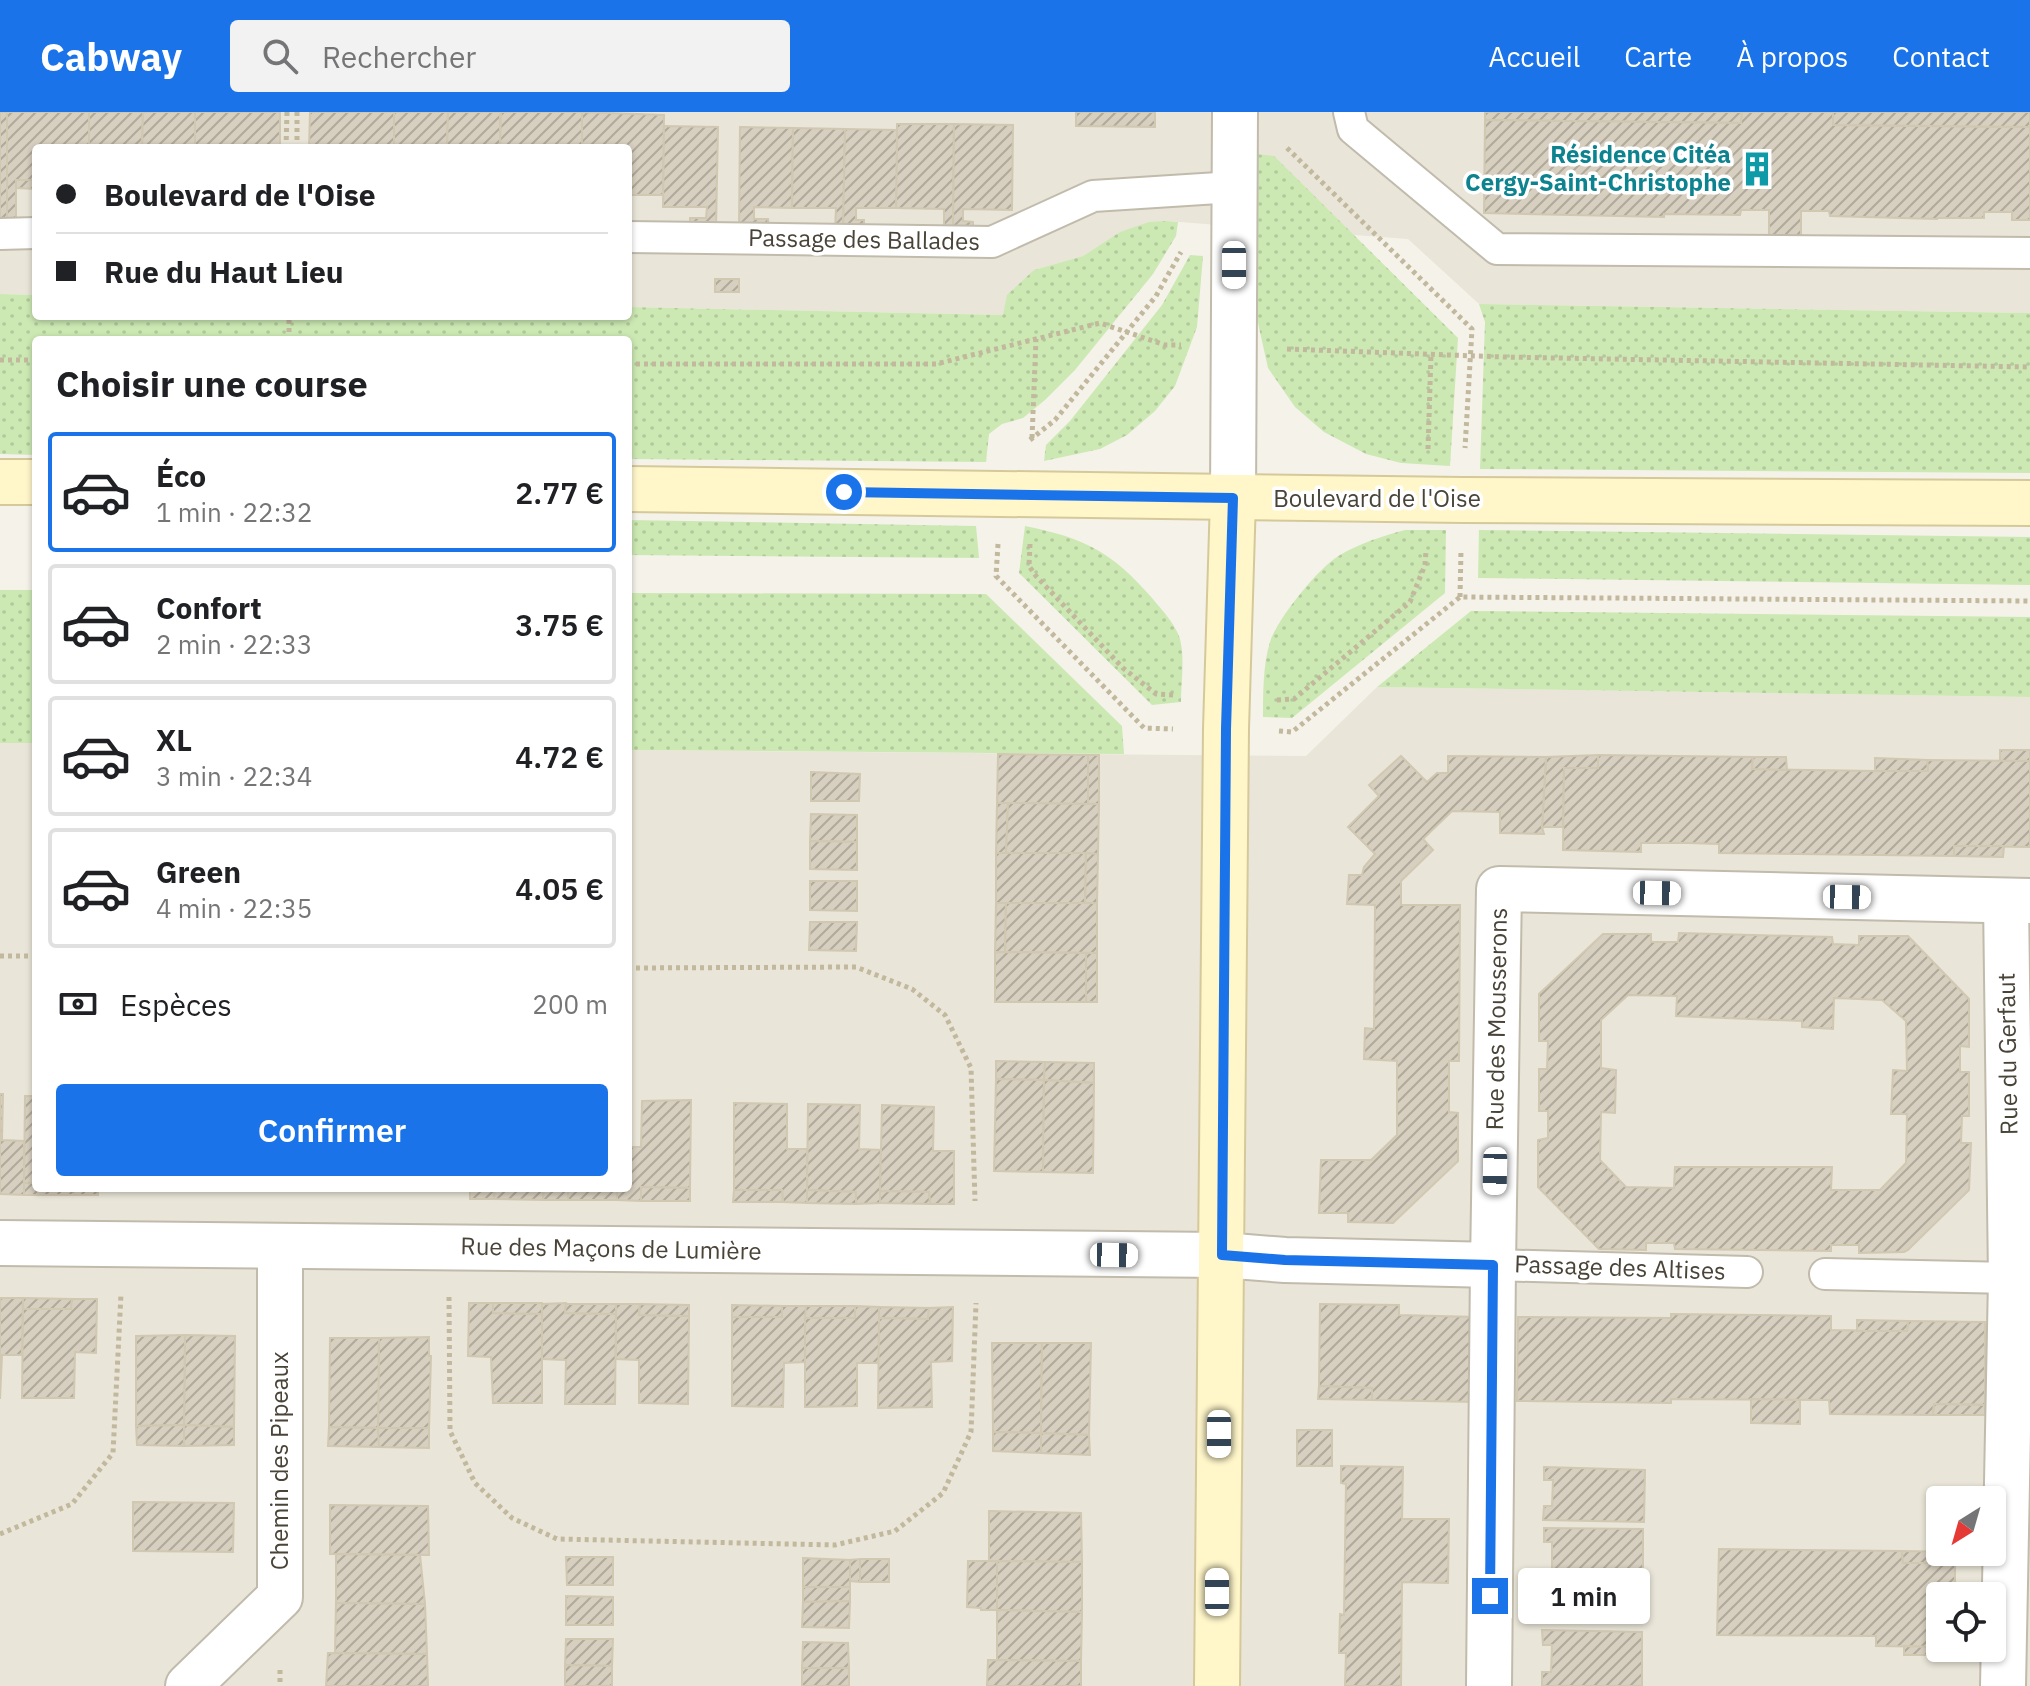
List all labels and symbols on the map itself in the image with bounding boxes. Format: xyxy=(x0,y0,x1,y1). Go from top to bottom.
place label: Résidence Citéa Cergy-Saint-Christophe xyxy=(1465,138,1731,198)
building icon: Résidence Citéa Cergy-Saint-Christophe xyxy=(1738,150,1776,188)
street label: Passage des Ballades xyxy=(748,221,980,257)
car xyxy=(1222,241,1246,289)
route start xyxy=(826,474,862,510)
street label: Boulevard de l'Oise xyxy=(1273,482,1481,514)
car xyxy=(1633,881,1681,905)
car xyxy=(1823,885,1871,909)
street label: Rue des Mousserons xyxy=(1478,907,1514,1131)
street label: Rue du Gerfaut xyxy=(1990,973,2024,1136)
car xyxy=(1483,1147,1507,1195)
street label: Rue des Maçons de Lumière xyxy=(460,1229,762,1267)
car xyxy=(1090,1243,1138,1267)
street label: Passage des Altises xyxy=(1514,1247,1726,1287)
street label: Chemin des Pipeaux xyxy=(263,1352,295,1570)
car xyxy=(1207,1410,1231,1458)
north arrow xyxy=(1926,1486,2006,1566)
car xyxy=(1205,1568,1229,1616)
callout: 1 min xyxy=(1518,1568,1650,1624)
route end xyxy=(1472,1578,1508,1614)

